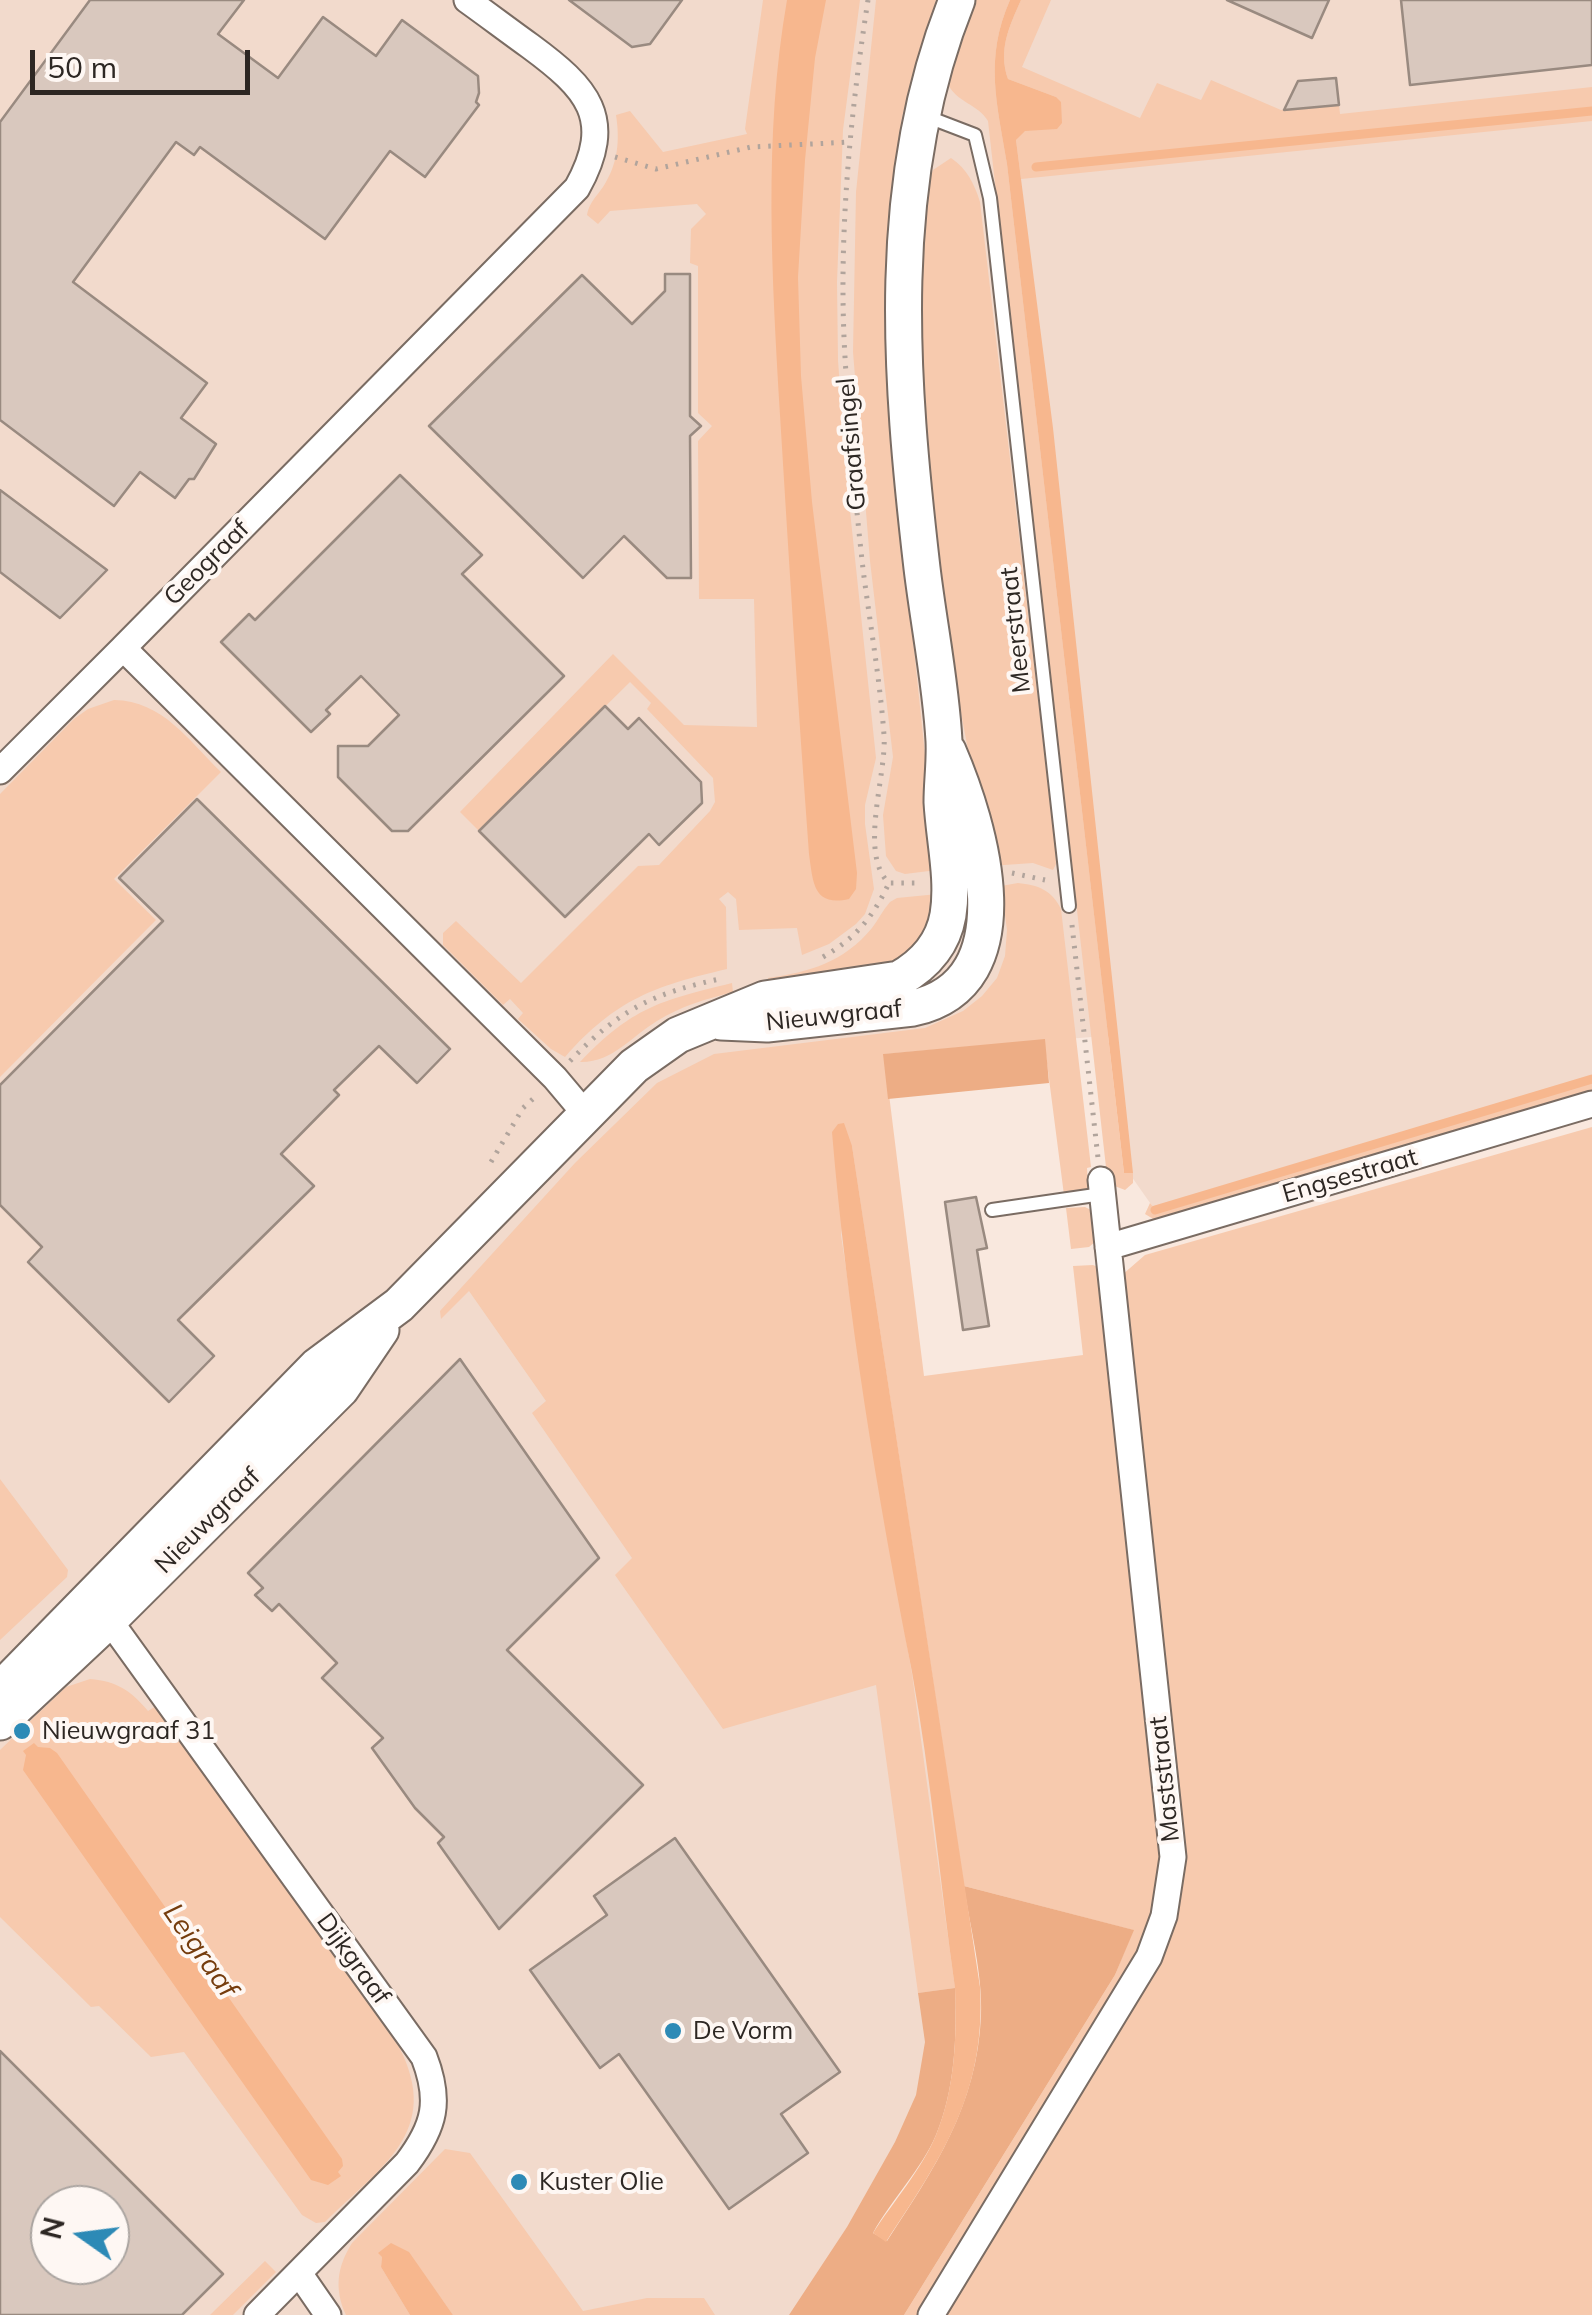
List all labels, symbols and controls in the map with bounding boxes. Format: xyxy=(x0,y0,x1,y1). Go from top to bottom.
scale bar xyxy=(35,30,255,92)
text: 50 m xyxy=(47,48,117,86)
street label: Graafsingel xyxy=(831,376,873,512)
street label: Geograaf xyxy=(158,514,256,612)
street label: Meerstraat xyxy=(994,566,1038,694)
street label: Nieuwgraaf xyxy=(764,994,904,1038)
street label: Engsestraat xyxy=(1279,1142,1421,1210)
street label: Nieuwgraaf xyxy=(149,1462,267,1580)
street label: Maststraat xyxy=(1143,1715,1187,1843)
place label: Nieuwgraaf 31 xyxy=(42,1716,215,1746)
marker: Nieuwgraaf 31 xyxy=(11,1720,33,1742)
water label: Leigraaf xyxy=(156,1898,244,2004)
street label: Dijkgraaf xyxy=(310,1907,396,2011)
place label: De Vorm xyxy=(693,2016,793,2046)
marker: De Vorm xyxy=(662,2020,684,2042)
place label: Kuster Olie xyxy=(539,2167,664,2197)
marker: Kuster Olie xyxy=(508,2171,530,2193)
north arrow xyxy=(30,2185,130,2285)
text: N xyxy=(33,2214,72,2243)

